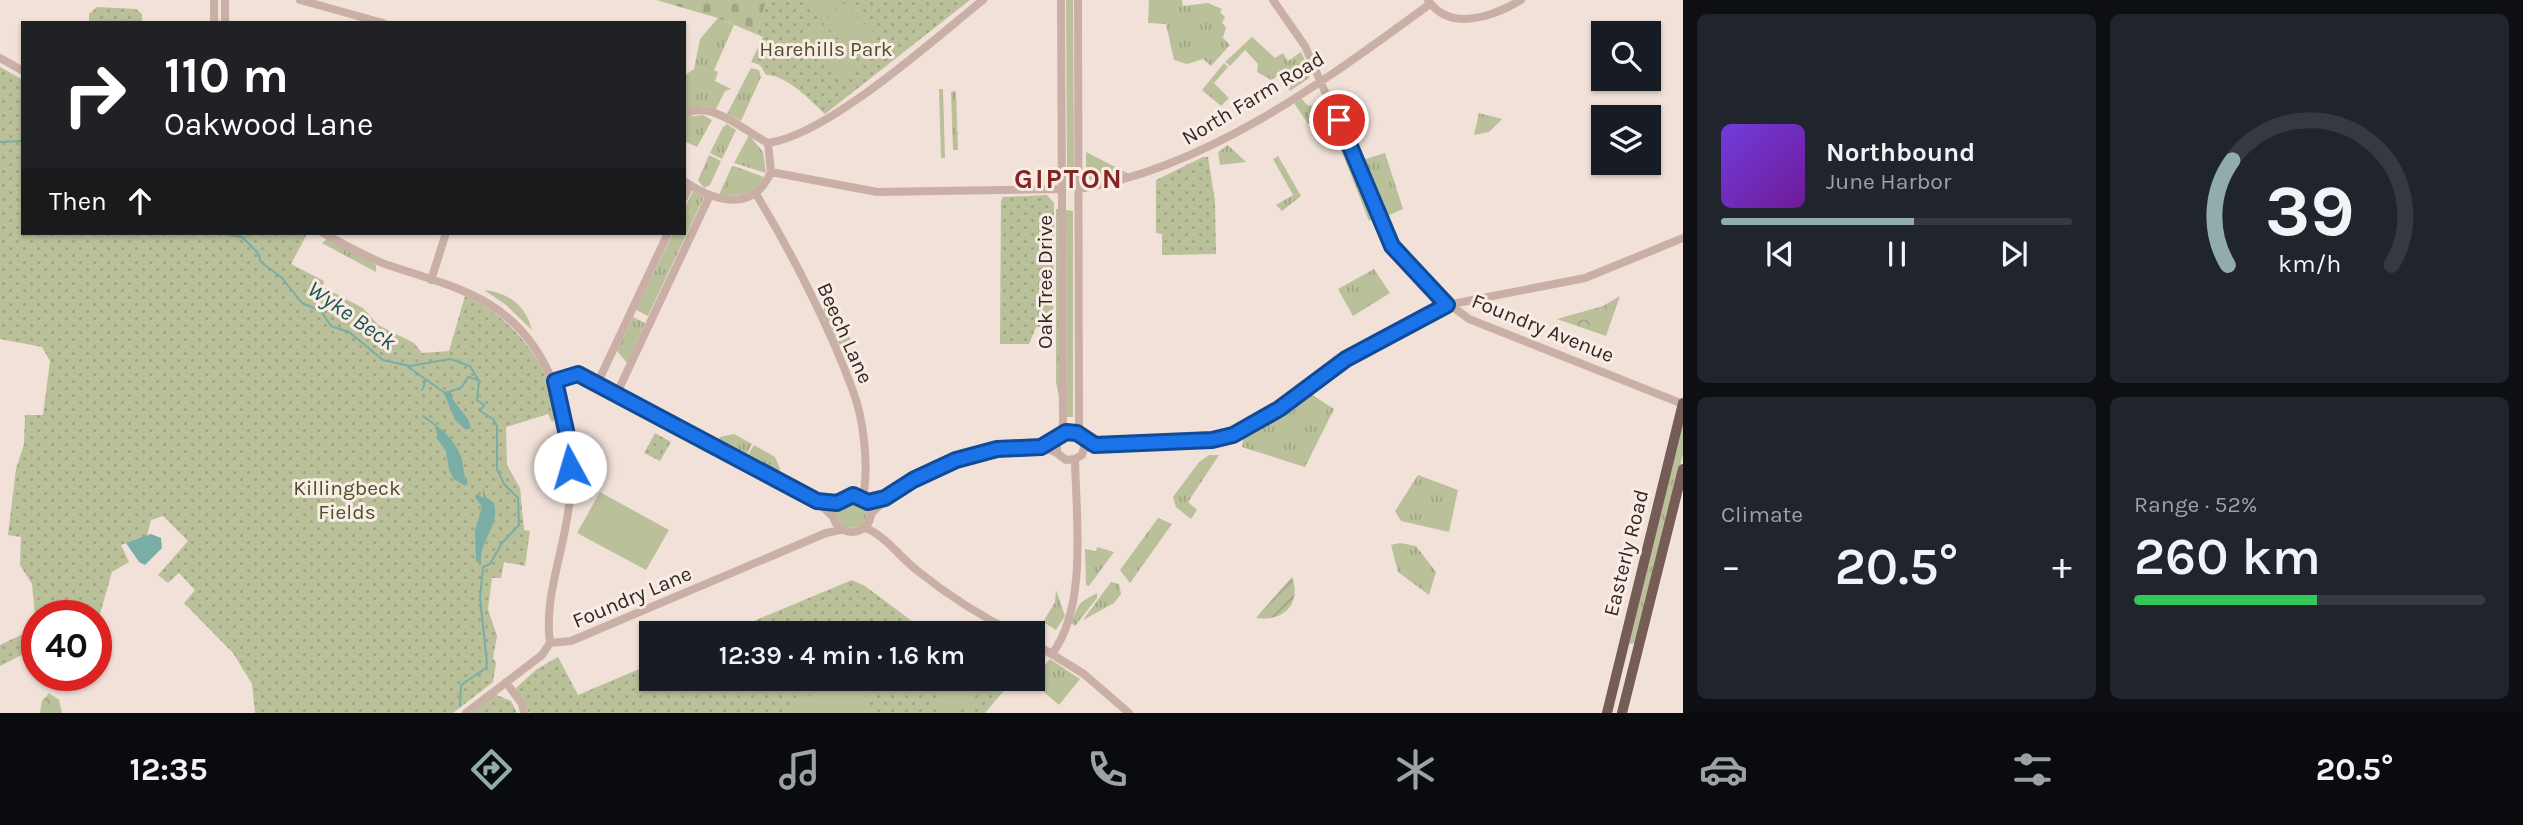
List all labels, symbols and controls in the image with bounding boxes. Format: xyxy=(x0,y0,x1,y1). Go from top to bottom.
map controls xyxy=(1591,21,1661,175)
button: search xyxy=(1591,21,1661,91)
park label: Harehills Park xyxy=(759,37,893,61)
street label: North Farm Road xyxy=(1178,46,1328,150)
text: 110 m xyxy=(164,47,289,104)
icon: right xyxy=(49,49,140,140)
pin xyxy=(1309,90,1369,150)
icon: arrive xyxy=(1320,101,1358,139)
button: layers xyxy=(1591,105,1661,175)
text: Oakwood Lane xyxy=(164,106,373,143)
text: Northbound xyxy=(1826,137,1975,168)
district label: GIPTON xyxy=(1014,162,1124,195)
text: June Harbor xyxy=(1826,168,1951,195)
text: 39 xyxy=(2265,168,2354,253)
icon: ahead xyxy=(121,182,159,220)
text: Then xyxy=(49,186,107,217)
street label: Oak Tree Drive xyxy=(1033,215,1057,349)
icon: previous xyxy=(1761,235,1799,273)
icon: pause xyxy=(1878,235,1916,273)
icon: next xyxy=(1995,235,2033,273)
text: km/h xyxy=(2278,249,2341,278)
water label: Wyke Beck xyxy=(302,275,401,356)
street label: Beech Lane xyxy=(812,279,878,387)
street label: Foundry Avenue xyxy=(1468,289,1618,367)
position arrow xyxy=(533,430,607,504)
park label: Killingbeck Fields xyxy=(293,476,401,524)
street label: Easterly Road xyxy=(1599,487,1653,619)
text: Range · 52% xyxy=(2134,491,2257,518)
text: Climate xyxy=(1721,501,1803,528)
text: 260 km xyxy=(2134,526,2321,587)
text: 20.5° xyxy=(1835,536,1958,597)
text: − xyxy=(1721,544,1741,589)
text: + xyxy=(2052,544,2072,589)
street label: Foundry Lane xyxy=(569,561,695,633)
speed limit sign: 40 xyxy=(21,600,112,691)
text: 12:39 · 4 min · 1.6 km xyxy=(719,640,965,671)
icon: directions xyxy=(467,745,516,794)
icon: music xyxy=(775,745,824,794)
icon: phone xyxy=(1083,745,1132,794)
icon: climate xyxy=(1391,745,1440,794)
icon: car xyxy=(1699,745,1748,794)
icon: filters xyxy=(2008,745,2057,794)
text: 12:35 xyxy=(130,751,208,788)
text: 20.5° xyxy=(2316,751,2393,788)

